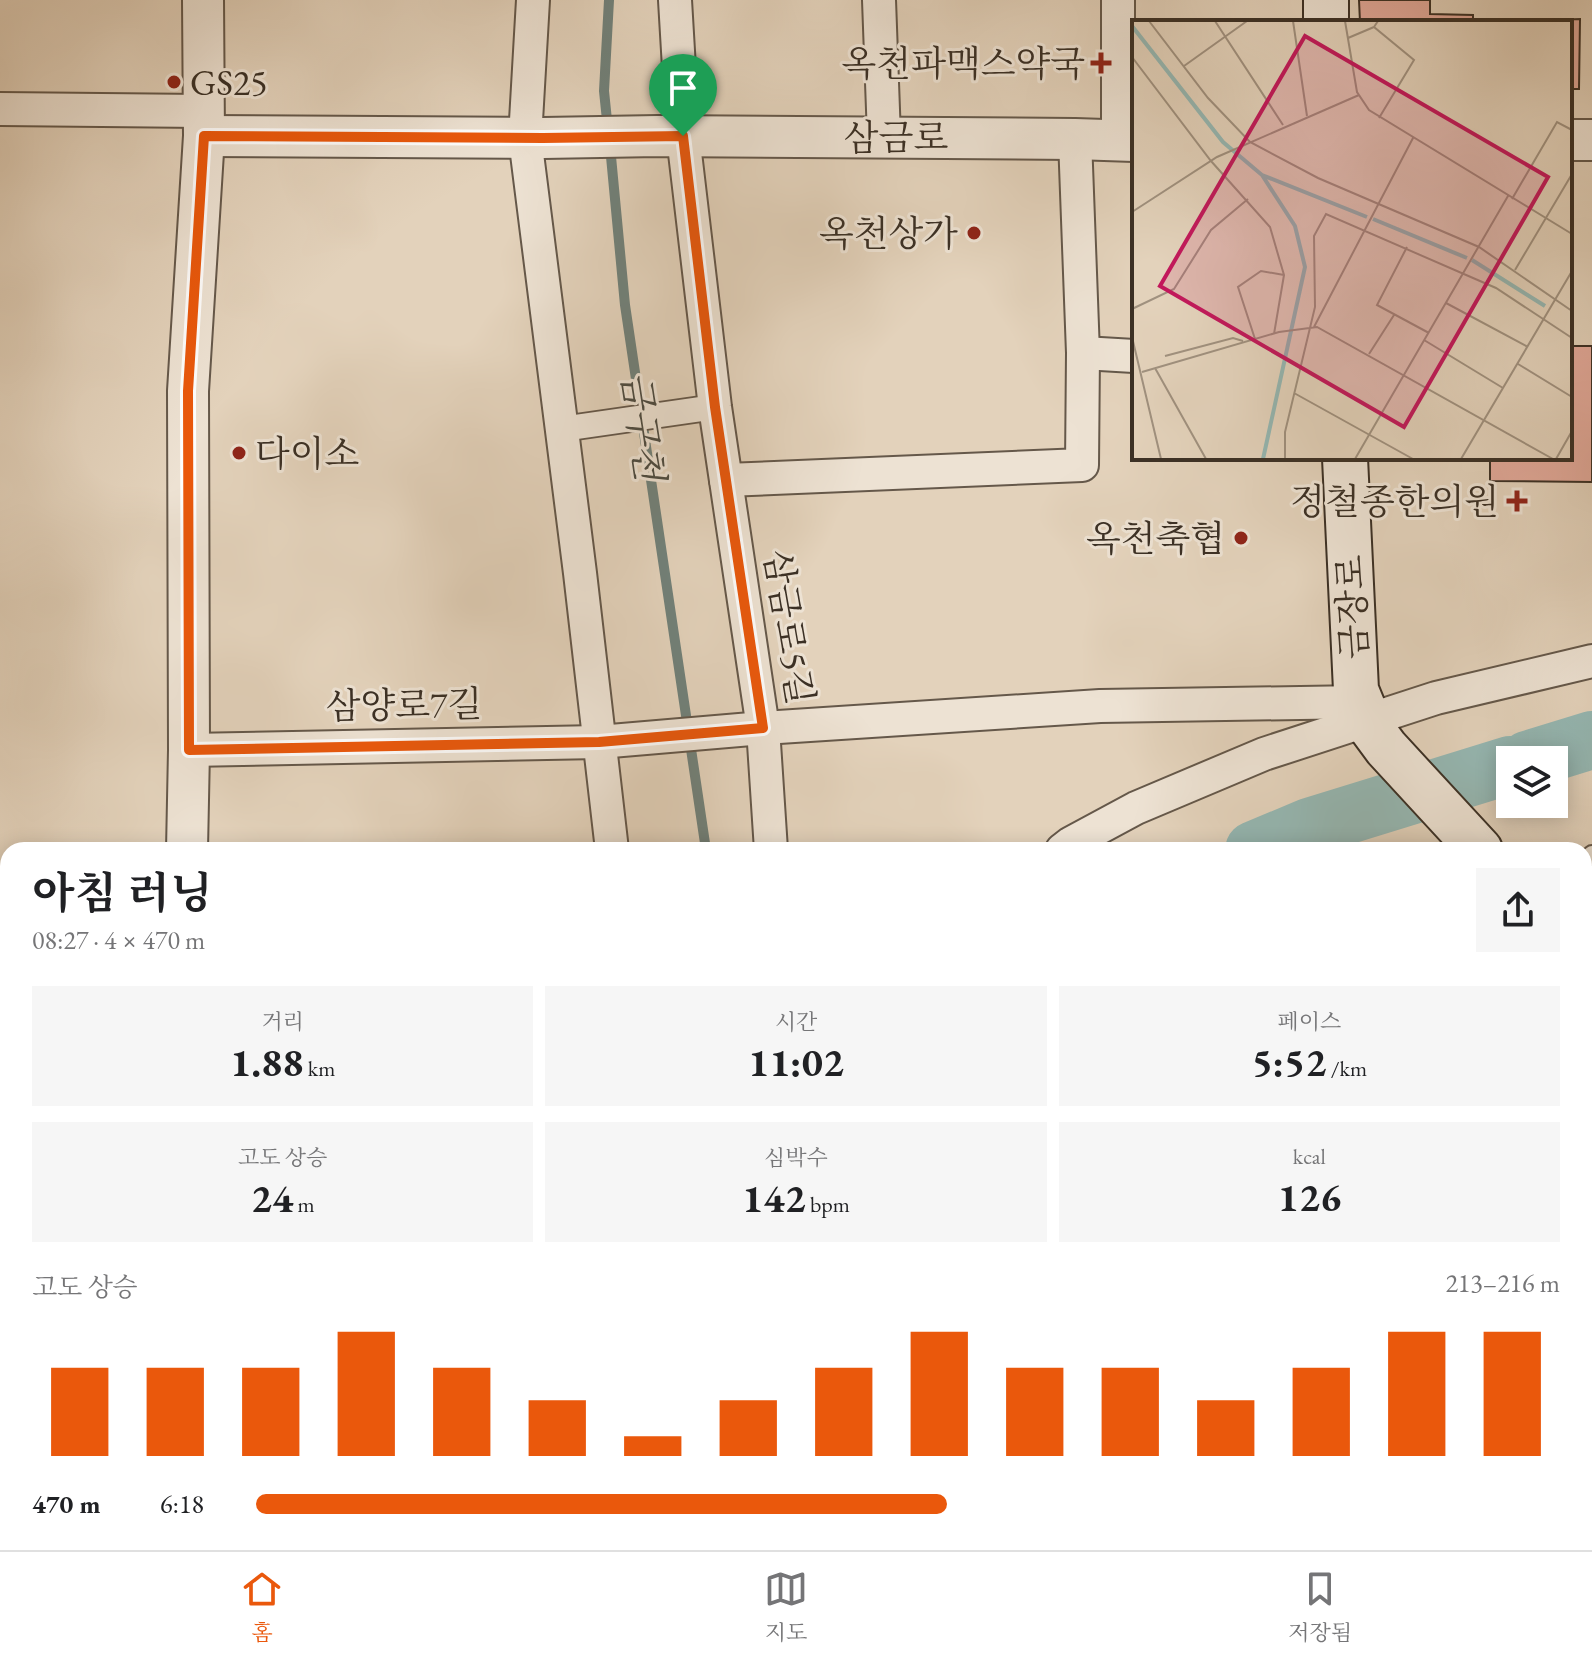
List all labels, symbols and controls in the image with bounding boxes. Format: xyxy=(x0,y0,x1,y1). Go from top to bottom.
inset map xyxy=(1132,20,1572,460)
place label: 옥천파맥스약국 xyxy=(842,40,1085,87)
pin xyxy=(649,54,717,136)
marker: 옥천파맥스약국 xyxy=(1092,54,1110,72)
place label: GS25 xyxy=(190,59,268,106)
icon: arrive xyxy=(661,66,705,110)
marker: GS25 xyxy=(165,73,183,91)
street label: 삼금로 xyxy=(844,114,948,161)
place label: 옥천상가 xyxy=(819,210,958,257)
marker: 옥천상가 xyxy=(965,224,983,242)
water label: 금구천 xyxy=(611,368,675,486)
place label: 다이소 xyxy=(255,430,360,477)
marker: 다이소 xyxy=(230,444,248,462)
place label: 정철종한의원 xyxy=(1290,478,1499,525)
marker: 정철종한의원 xyxy=(1506,490,1528,512)
place label: 옥천축협 xyxy=(1086,515,1225,562)
marker: 옥천축협 xyxy=(1232,529,1250,547)
street label: 삼금로5길 xyxy=(754,546,824,708)
street label: 금장로 xyxy=(1326,553,1378,660)
street label: 삼양로7길 xyxy=(325,680,483,730)
map controls xyxy=(1496,746,1568,818)
button: layers xyxy=(1496,746,1568,818)
text: 아침 러닝 xyxy=(32,864,212,921)
button: share xyxy=(1476,868,1560,952)
text: 08:27 · 4 × 470 m xyxy=(32,923,205,957)
text: 거리 xyxy=(261,1007,304,1036)
text: 시간 xyxy=(775,1007,817,1036)
text: 페이스 xyxy=(1277,1007,1341,1036)
text: 1.88 xyxy=(230,1036,303,1088)
text: 11:02 xyxy=(748,1036,844,1088)
text: 5:52 xyxy=(1252,1036,1326,1088)
text: km xyxy=(303,1054,335,1083)
text: /km xyxy=(1326,1054,1367,1083)
text: kcal xyxy=(1293,1142,1326,1171)
text: 고도 상승 xyxy=(238,1143,327,1172)
text: 심박수 xyxy=(764,1143,828,1172)
text: 126 xyxy=(1278,1171,1341,1223)
text: 24 xyxy=(251,1172,293,1224)
text: 142 xyxy=(742,1172,806,1224)
text: m xyxy=(293,1190,315,1219)
text: bpm xyxy=(806,1190,850,1219)
text: 213–216 m xyxy=(1445,1266,1560,1300)
text: 고도 상승 xyxy=(32,1270,138,1304)
text: 470 m xyxy=(32,1487,100,1521)
text: 6:18 xyxy=(160,1487,204,1521)
tab: 홈 xyxy=(240,1567,284,1647)
tab: 지도 xyxy=(764,1567,808,1647)
tab: 저장됨 xyxy=(1288,1567,1352,1647)

